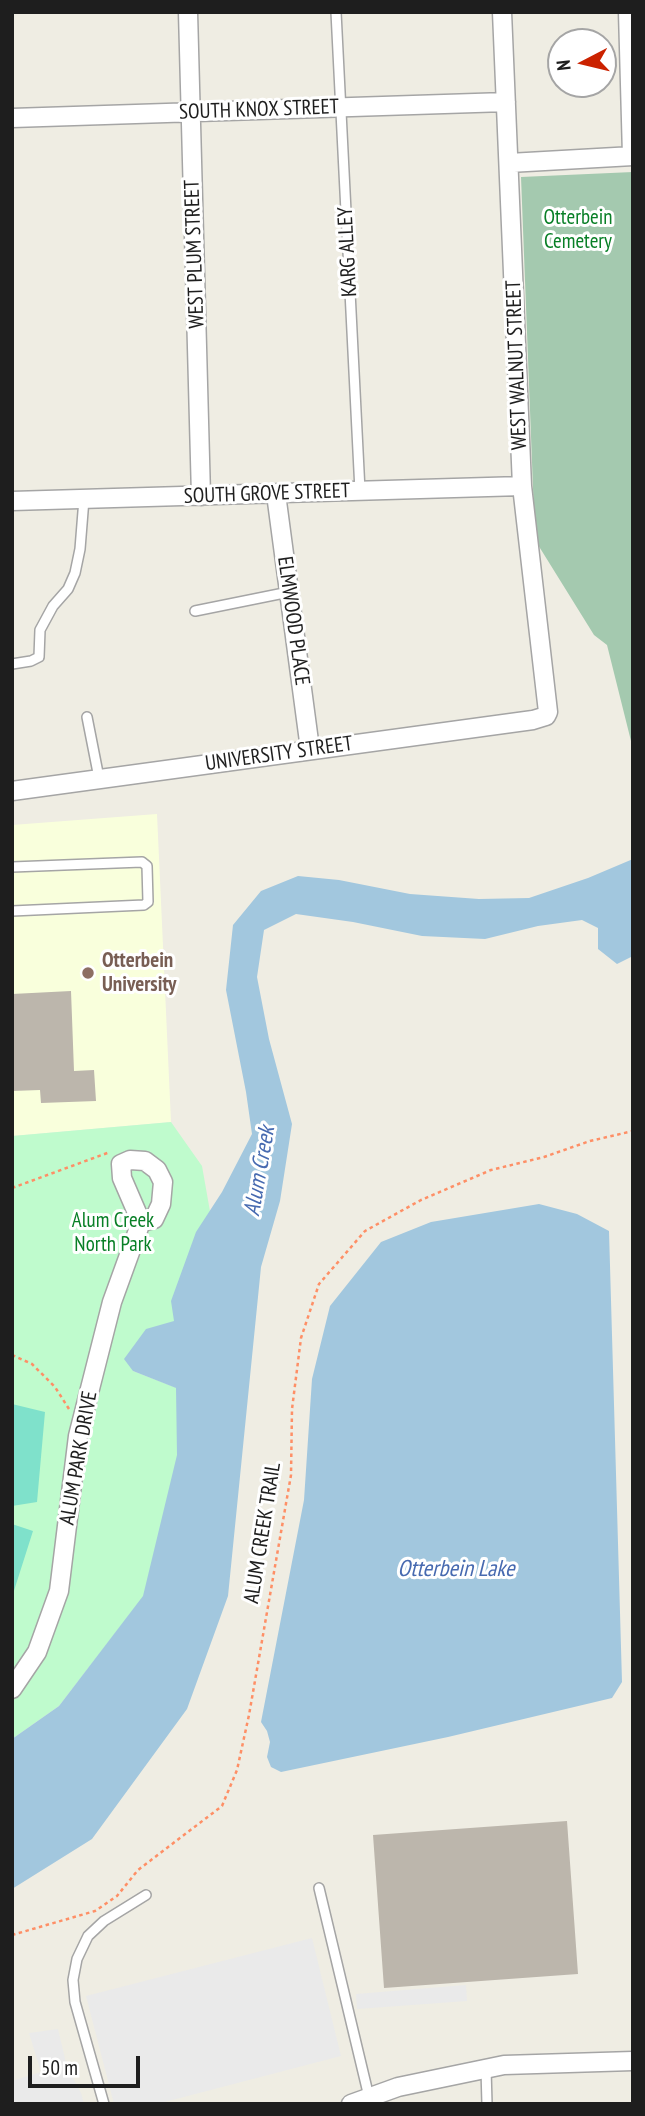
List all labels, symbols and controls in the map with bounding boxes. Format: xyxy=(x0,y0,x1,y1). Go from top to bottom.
north arrow xyxy=(547,28,617,98)
text: N xyxy=(551,59,576,72)
street label: SOUTH KNOX STREET xyxy=(179,95,339,125)
street label: WEST PLUM STREET xyxy=(180,179,210,329)
park label: Otterbein Cemetery xyxy=(544,205,612,255)
street label: KARG ALLEY xyxy=(333,206,363,298)
street label: WEST WALNUT STREET xyxy=(501,280,533,450)
street label: SOUTH GROVE STREET xyxy=(183,479,351,509)
street label: ELMWOOD PLACE xyxy=(271,555,315,687)
street label: UNIVERSITY STREET xyxy=(204,731,354,777)
place label: Otterbein University xyxy=(102,948,177,998)
marker: Otterbein University xyxy=(80,965,96,981)
water label: Alum Creek xyxy=(239,1124,281,1218)
park label: Alum Creek North Park xyxy=(72,1208,154,1258)
street label: ALUM PARK DRIVE xyxy=(55,1389,103,1527)
street label: ALUM CREEK TRAIL xyxy=(239,1461,287,1605)
water label: Otterbein Lake xyxy=(398,1555,514,1583)
scale bar xyxy=(32,2042,144,2086)
text: 50 m xyxy=(41,2054,78,2081)

